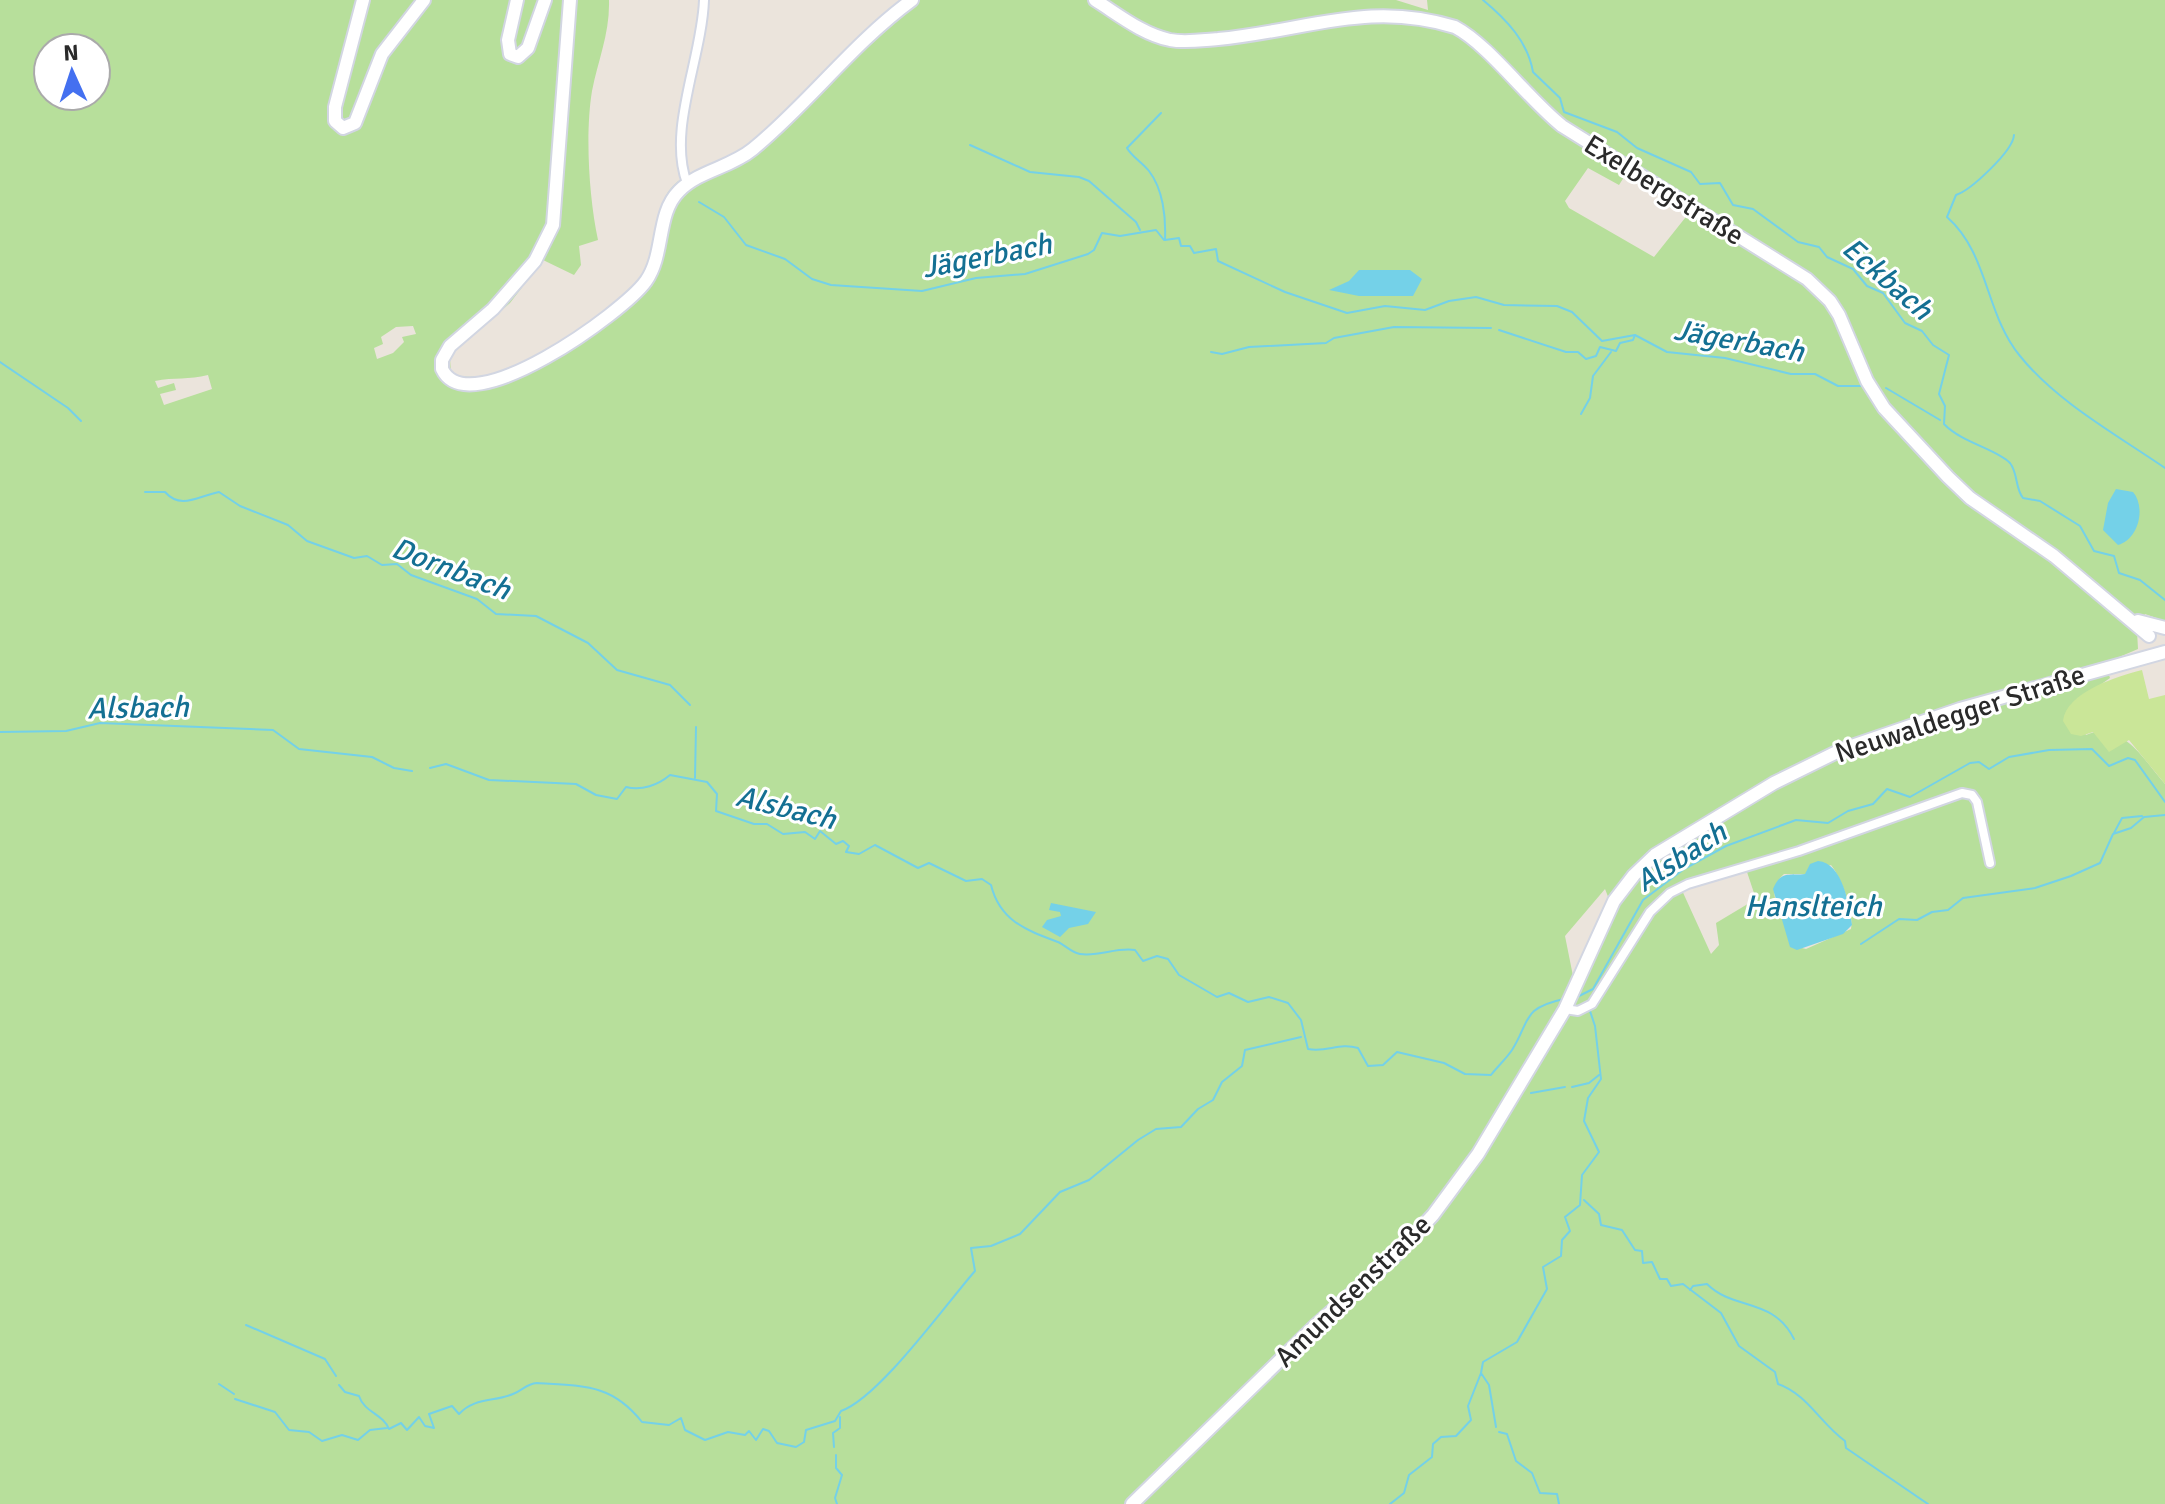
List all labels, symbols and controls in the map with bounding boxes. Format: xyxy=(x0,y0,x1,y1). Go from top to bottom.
north arrow xyxy=(32,32,112,112)
text: N xyxy=(63,39,79,66)
street label: Exelbergstraße xyxy=(1578,127,1750,253)
water label: Jägerbach xyxy=(919,225,1055,287)
water label: Eckbach xyxy=(1834,230,1940,329)
water label: Jägerbach xyxy=(1671,311,1807,371)
water label: Dornbach xyxy=(387,530,516,609)
street label: Neuwaldegger Straße xyxy=(1831,658,2089,770)
water label: Alsbach xyxy=(87,689,190,727)
water label: Alsbach xyxy=(732,778,840,838)
water label: Alsbach xyxy=(1628,814,1734,900)
water label: Hanslteich xyxy=(1744,888,1882,925)
street label: Amundsenstraße xyxy=(1268,1208,1438,1374)

